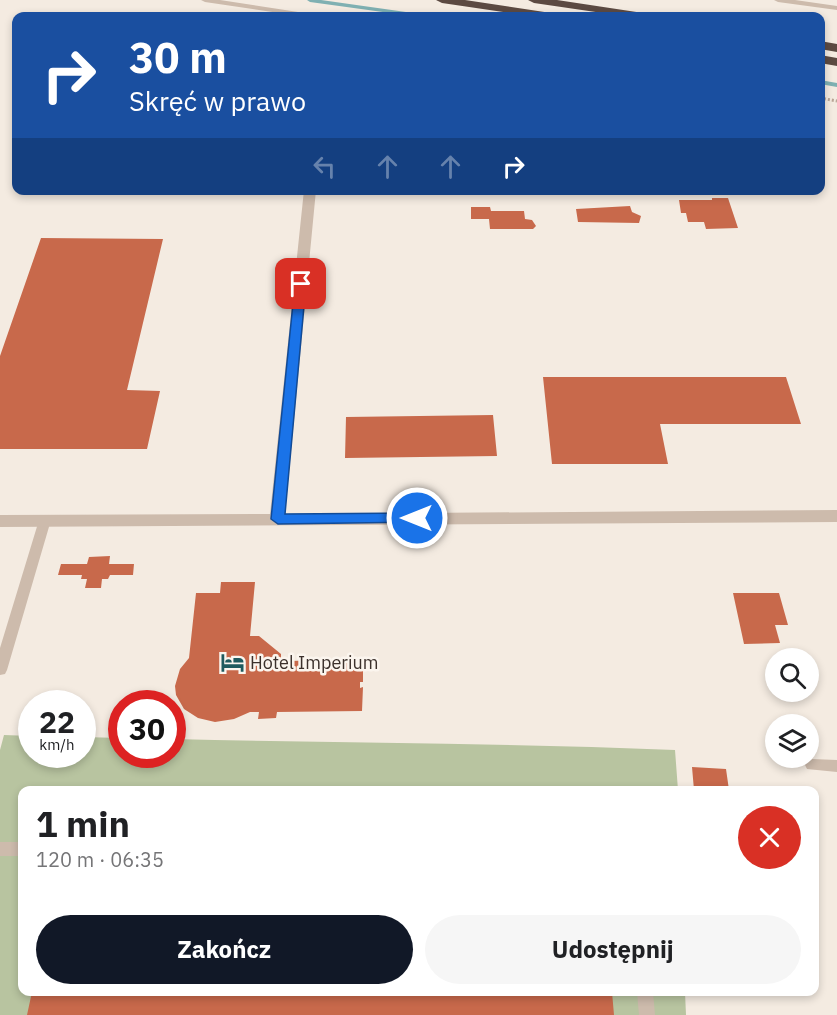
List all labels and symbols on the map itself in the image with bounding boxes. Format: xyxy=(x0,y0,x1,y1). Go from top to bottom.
pin xyxy=(275,258,326,309)
position arrow xyxy=(385,486,449,550)
hotel icon: Hotel Imperium xyxy=(219,649,245,675)
place label: Hotel Imperium xyxy=(250,651,378,674)
speed limit sign: 30 xyxy=(108,690,186,768)

